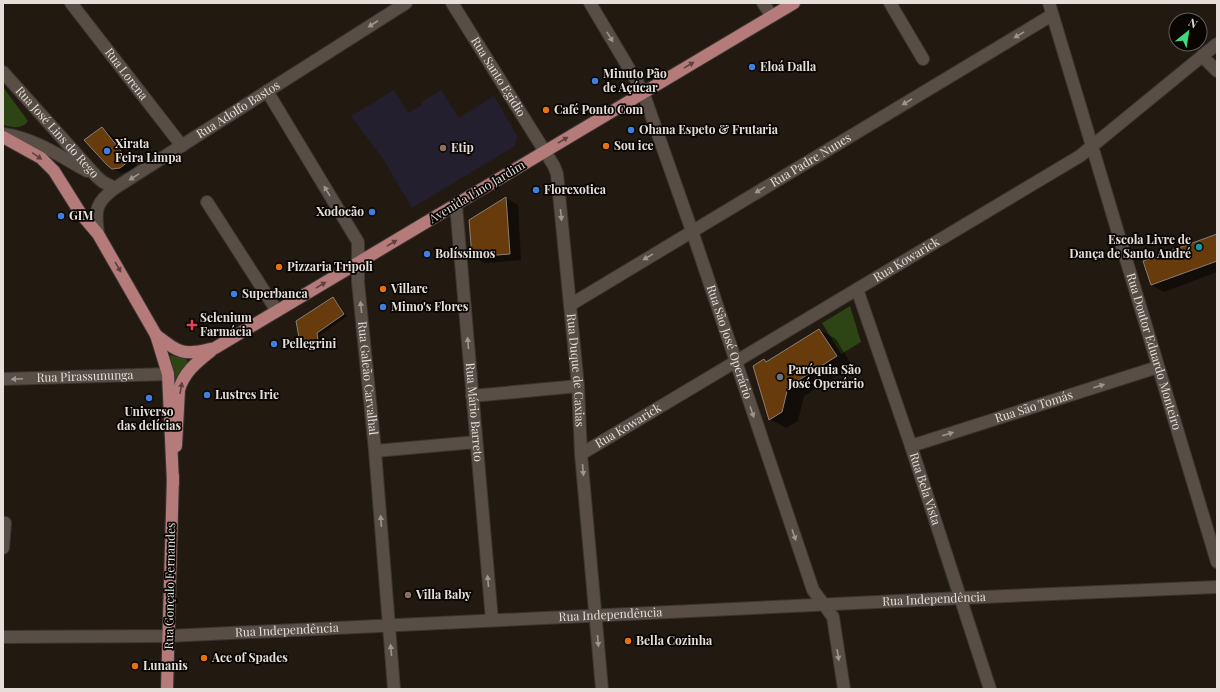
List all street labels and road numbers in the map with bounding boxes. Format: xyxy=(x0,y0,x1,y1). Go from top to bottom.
street label: Rua Santo Egidio xyxy=(468,33,530,120)
street label: Rua Lorena xyxy=(102,44,152,103)
street label: Rua Adolfo Bastos xyxy=(193,76,282,141)
street label: Rua José Lins do Rego xyxy=(13,82,103,181)
street label: Rua Padre Nunes xyxy=(767,129,854,190)
street label: Avenida Lino Jardim xyxy=(425,156,528,227)
street label: Rua Kowarick xyxy=(870,233,942,285)
street label: Rua Doutor Eduardo Monteiro xyxy=(1124,271,1186,432)
street label: Rua São José Operário xyxy=(704,283,757,401)
street label: Rua Duque de Caxias xyxy=(564,313,589,427)
street label: Rua Galeão Carvalhal xyxy=(355,320,382,436)
street label: Rua Mário Barreto xyxy=(463,362,487,463)
street label: Rua Pirassununga xyxy=(36,366,133,385)
street label: Rua São Tomás xyxy=(993,386,1075,426)
street label: Rua Kowarick xyxy=(592,399,664,451)
street label: Rua Bela Vista xyxy=(907,450,945,527)
street label: Rua Gonçalo Fernandes xyxy=(160,522,178,650)
street label: Rua Independência xyxy=(882,588,986,609)
street label: Rua Independência xyxy=(558,603,663,624)
street label: Rua Independência xyxy=(235,619,339,640)

